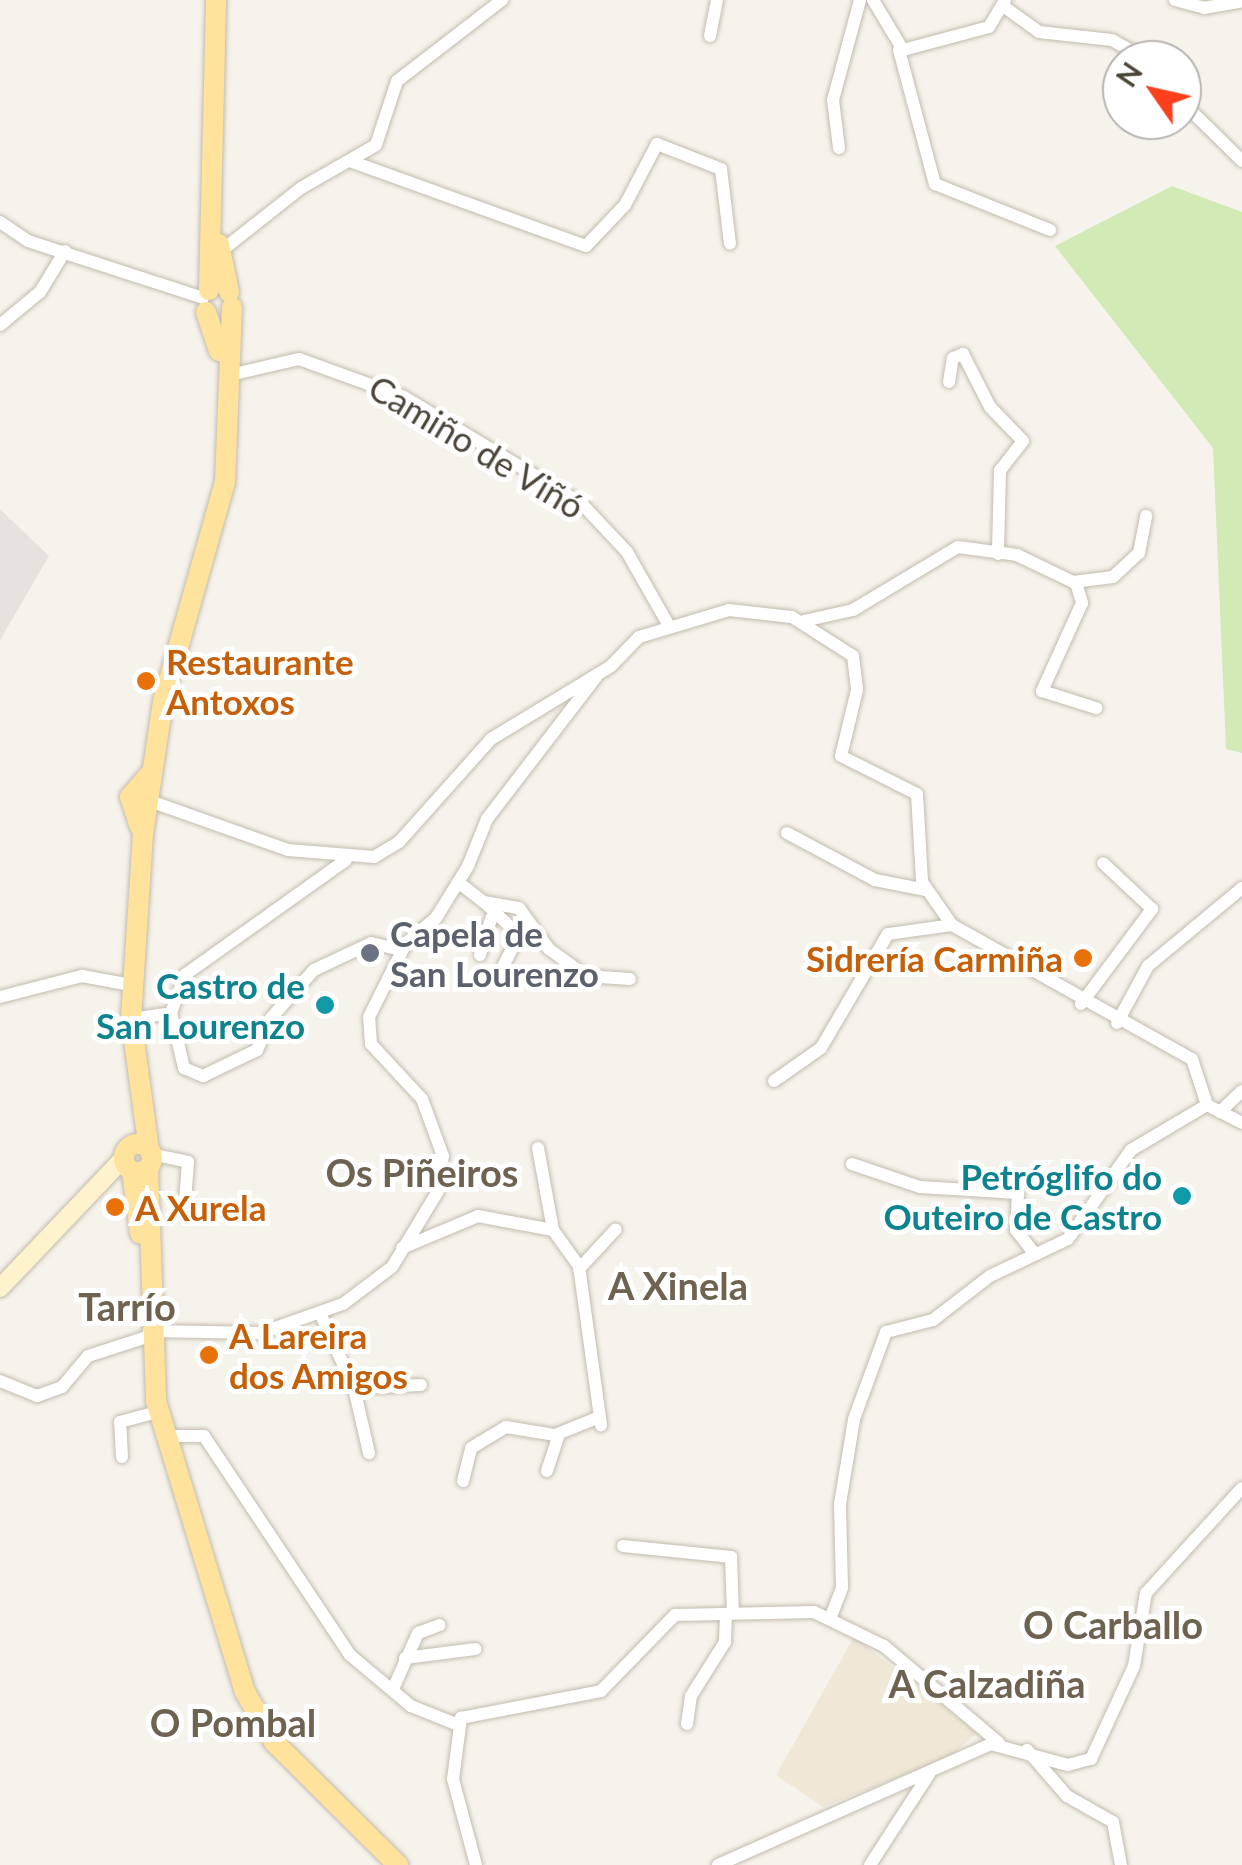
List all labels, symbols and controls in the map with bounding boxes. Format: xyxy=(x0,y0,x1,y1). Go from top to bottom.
north arrow xyxy=(1102,40,1202,140)
text: N xyxy=(1109,56,1149,93)
street label: Camiño de Viñó xyxy=(361,365,593,527)
place label: Restaurante Antoxos xyxy=(166,640,354,722)
marker: Restaurante Antoxos xyxy=(135,670,157,692)
place label: Capela de San Lourenzo xyxy=(390,912,599,994)
place label: Sidrería Carmiña xyxy=(806,937,1063,979)
marker: Capela de San Lourenzo xyxy=(359,942,381,964)
marker: Sidrería Carmiña xyxy=(1072,947,1094,969)
place label: Castro de San Lourenzo xyxy=(96,964,305,1046)
marker: Castro de San Lourenzo xyxy=(314,994,336,1016)
district label: Os Piñeiros xyxy=(325,1150,519,1196)
place label: Petróglifo do Outeiro de Castro xyxy=(884,1155,1162,1237)
marker: Petróglifo do Outeiro de Castro xyxy=(1171,1185,1193,1207)
place label: A Xurela xyxy=(135,1186,268,1228)
marker: A Xurela xyxy=(104,1196,126,1218)
district label: A Xinela xyxy=(607,1263,749,1309)
district label: Tarrío xyxy=(78,1284,176,1330)
place label: A Lareira dos Amigos xyxy=(229,1314,409,1396)
marker: A Lareira dos Amigos xyxy=(198,1344,220,1366)
district label: O Carballo xyxy=(1023,1602,1203,1648)
district label: A Calzadiña xyxy=(888,1661,1086,1707)
district label: O Pombal xyxy=(150,1700,316,1746)

